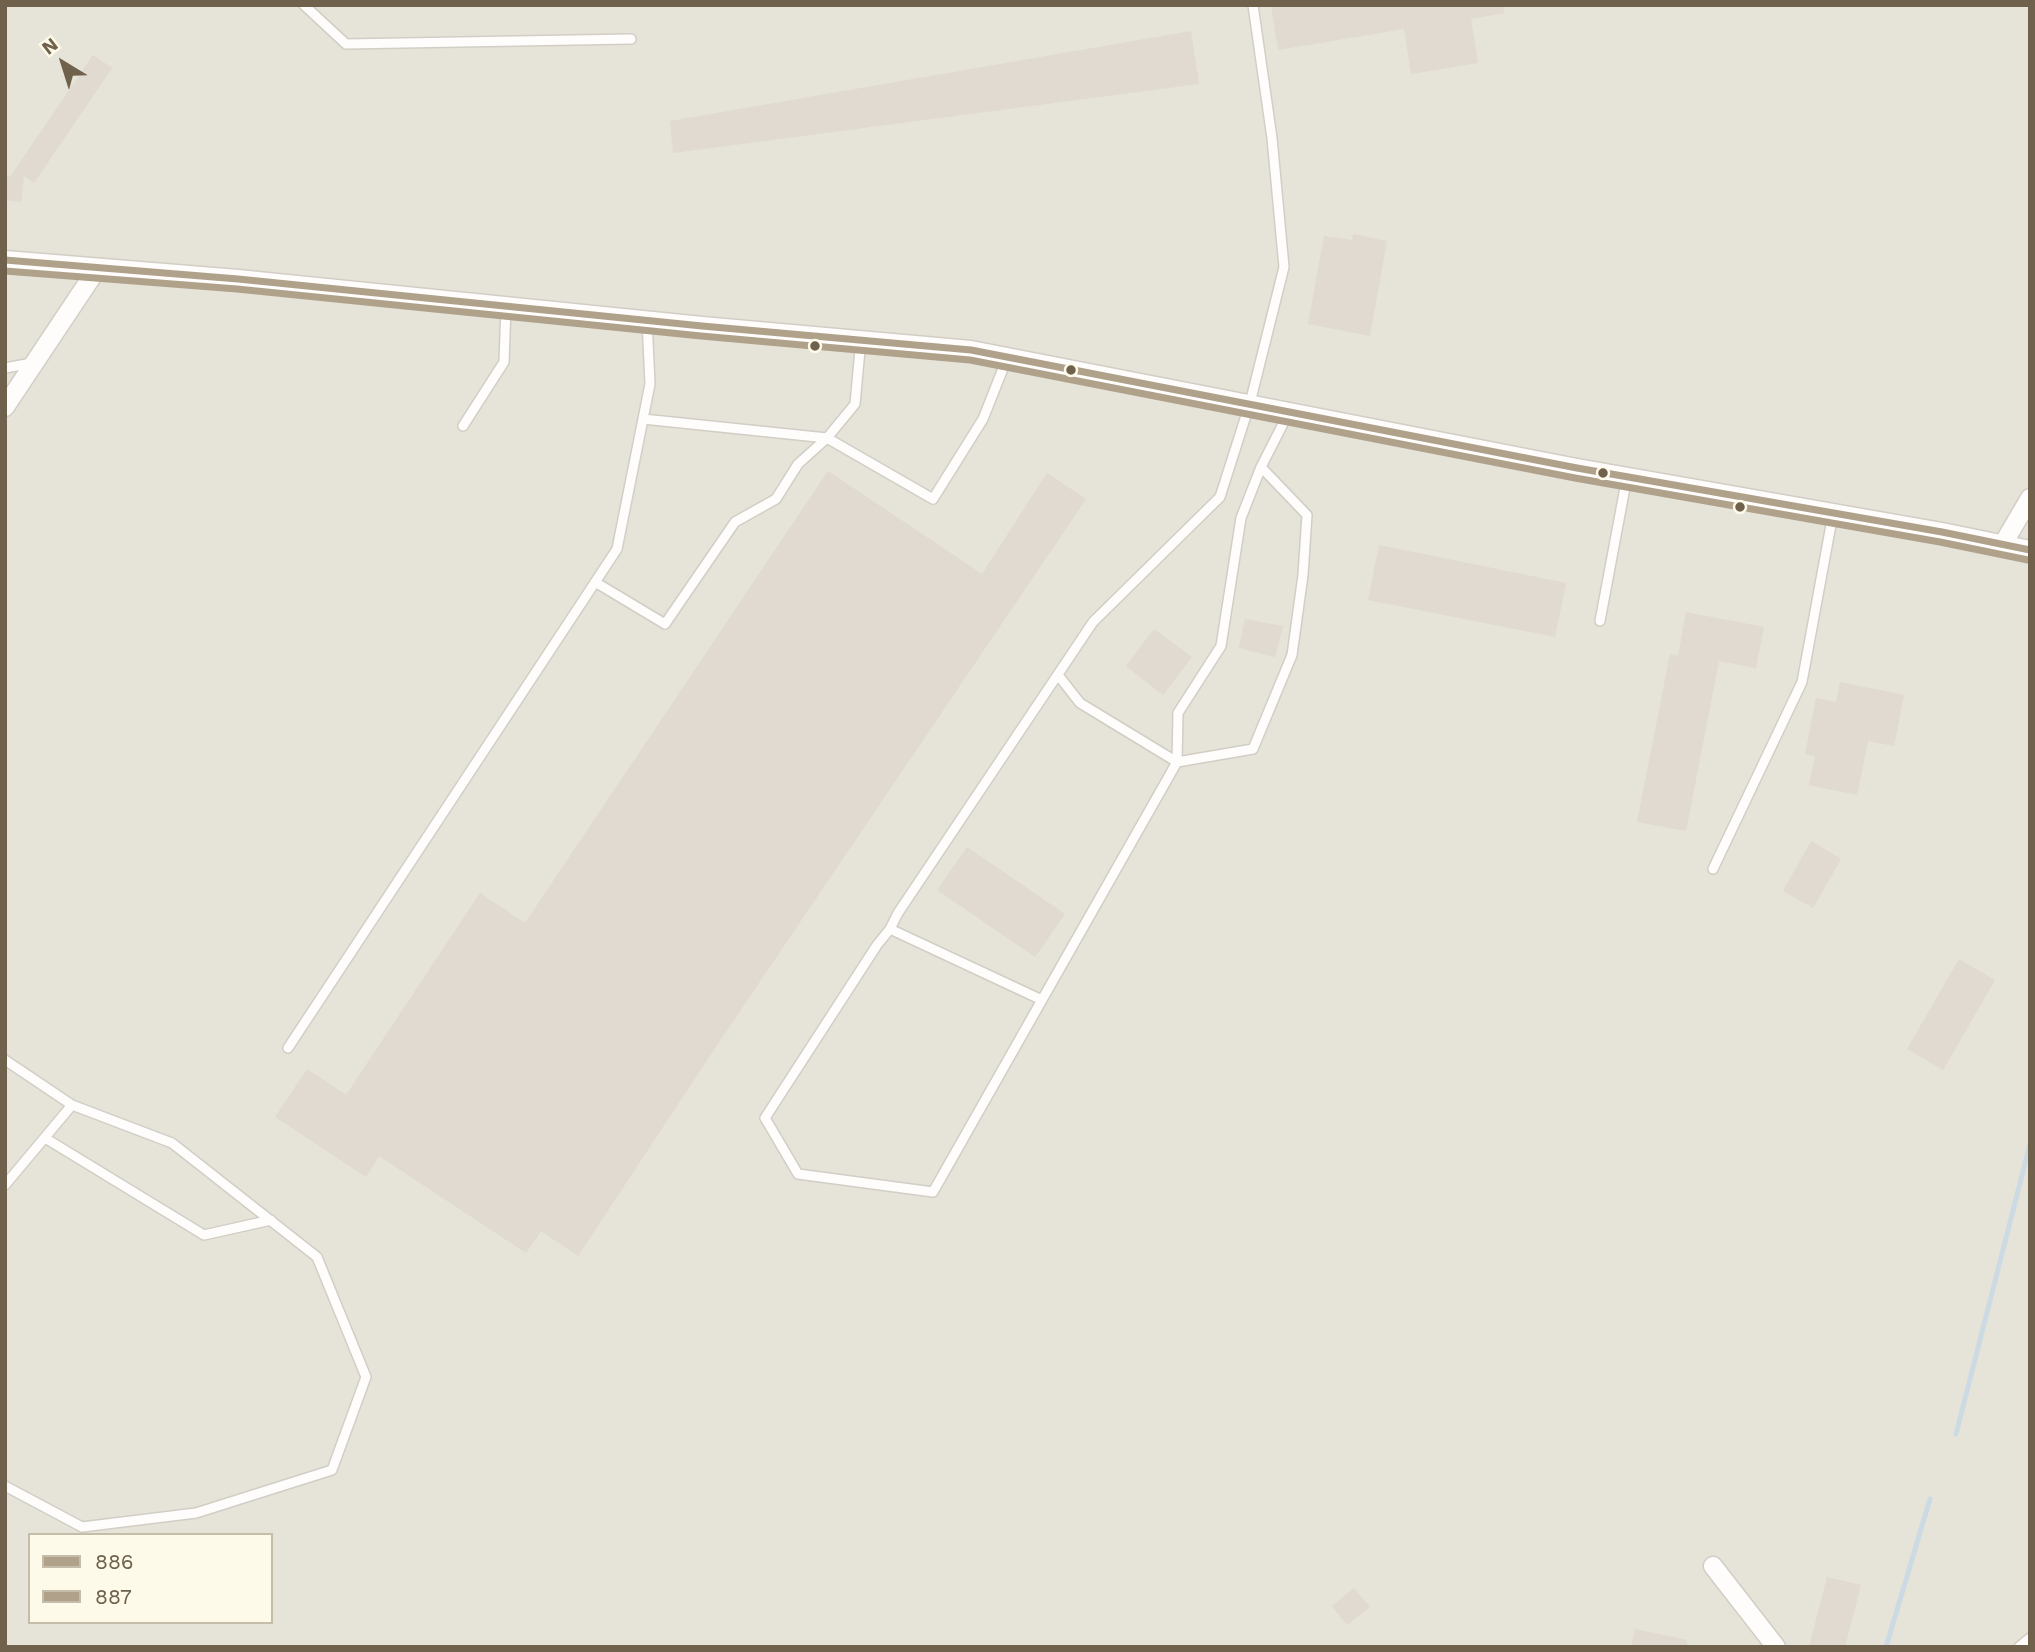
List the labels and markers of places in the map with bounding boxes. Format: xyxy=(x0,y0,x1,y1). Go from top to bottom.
unlabelled marker xyxy=(808,339,822,353)
unlabelled marker xyxy=(1064,363,1078,377)
unlabelled marker xyxy=(1596,466,1610,480)
unlabelled marker xyxy=(1733,500,1747,514)

